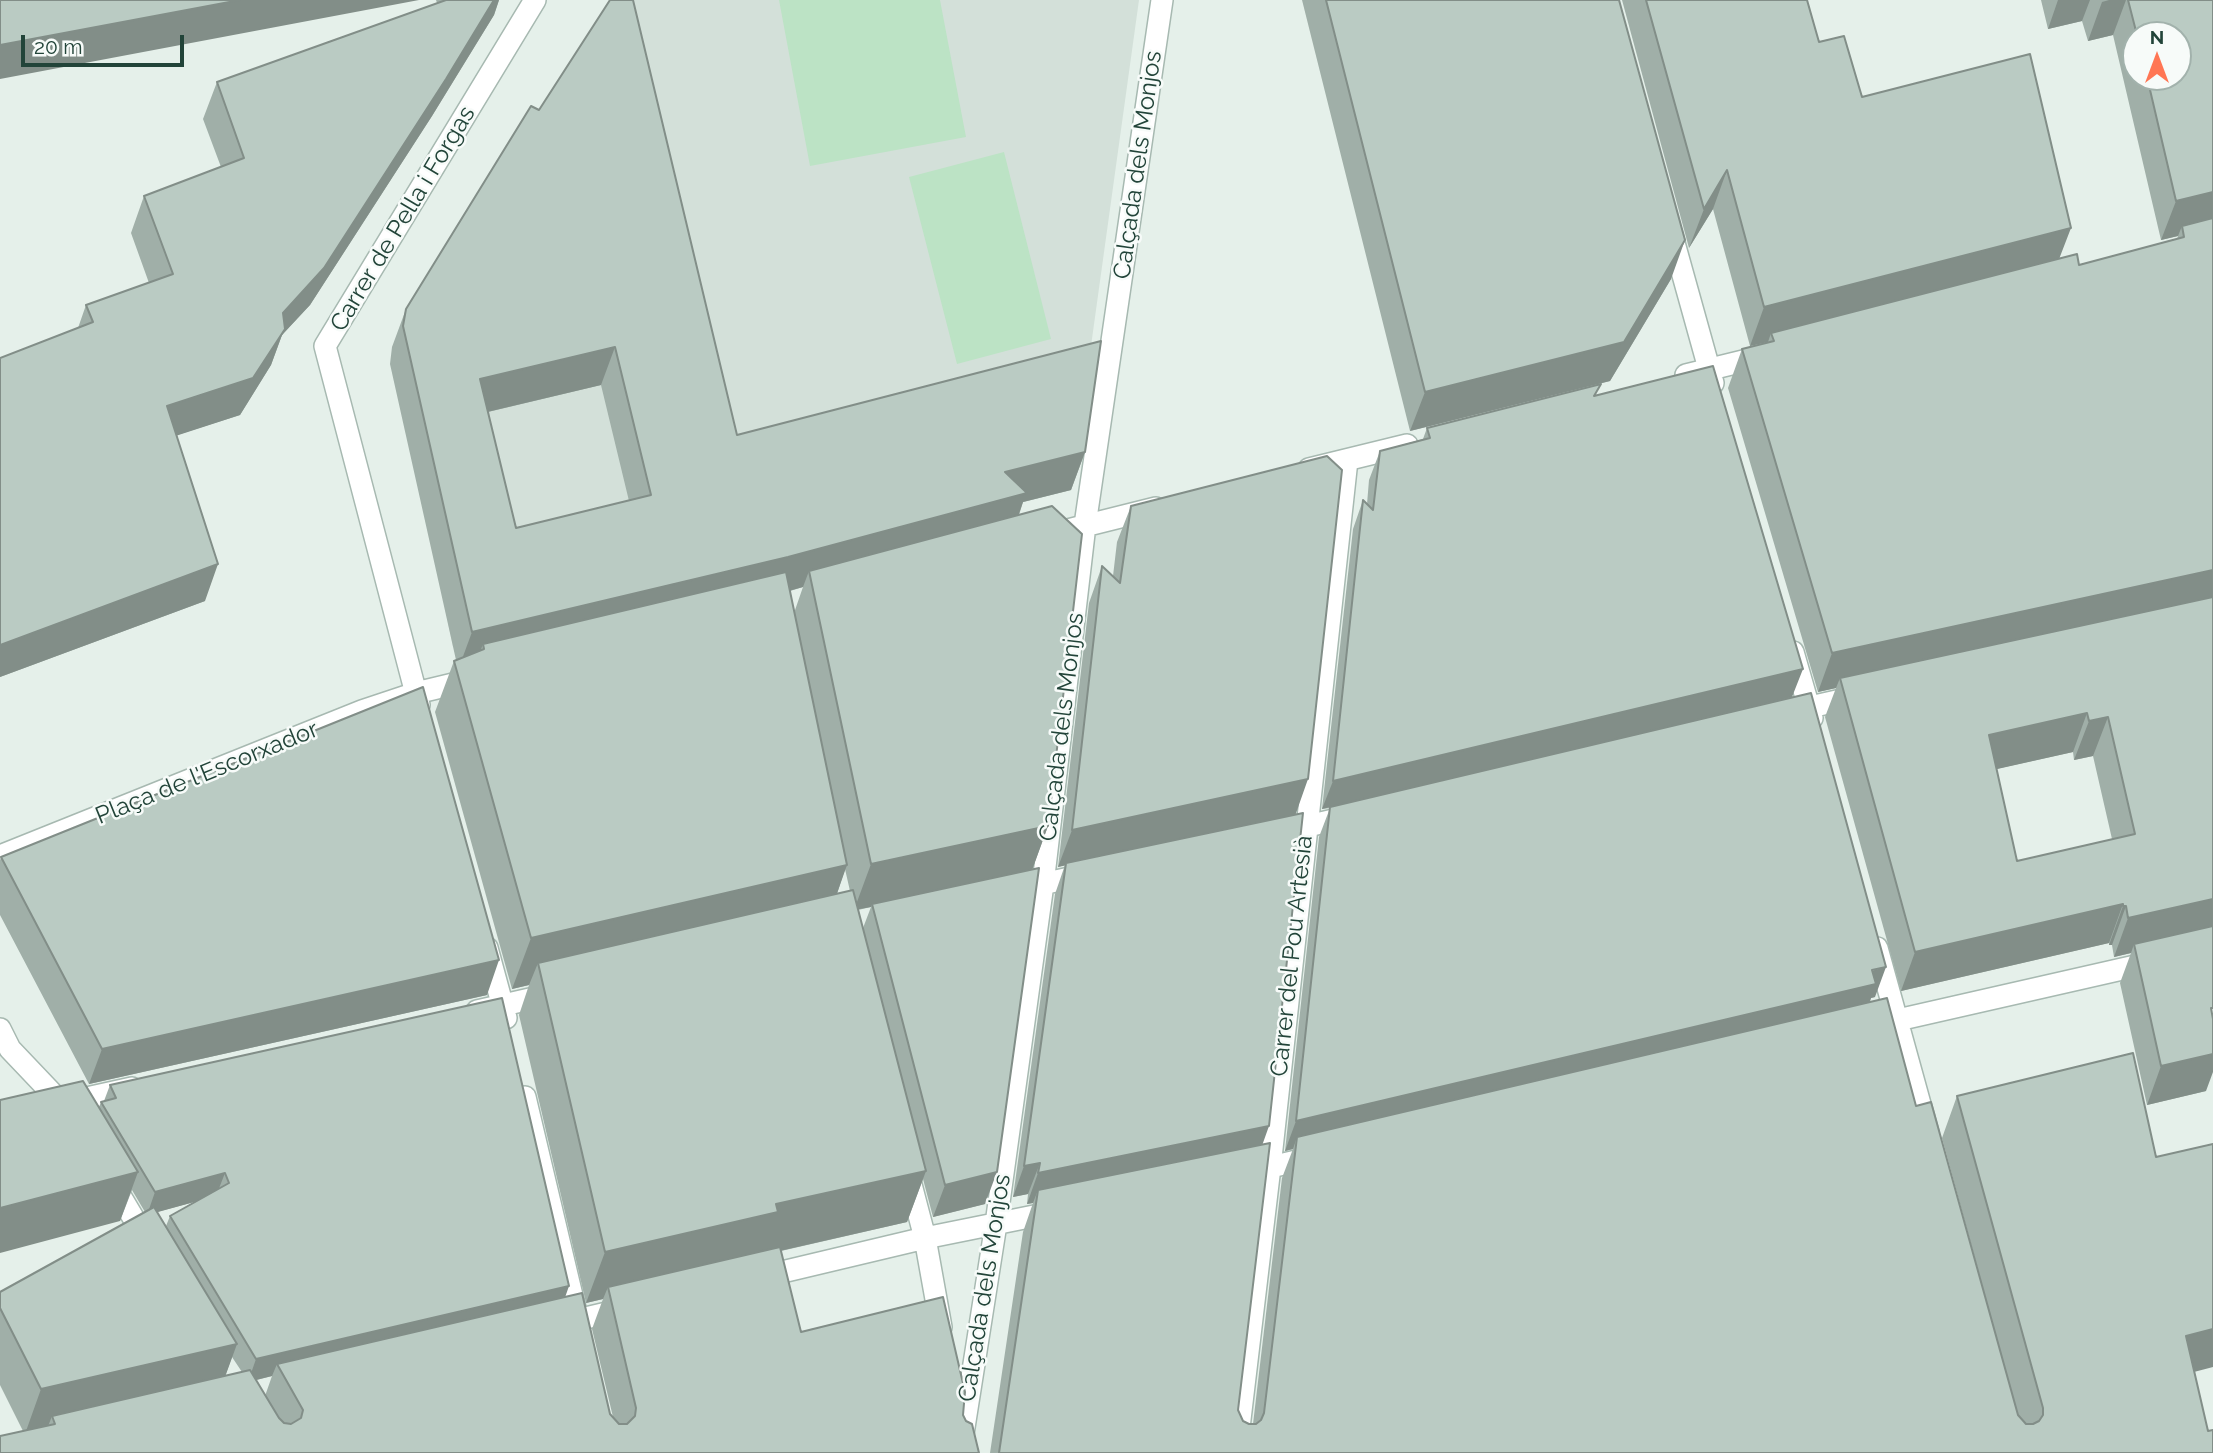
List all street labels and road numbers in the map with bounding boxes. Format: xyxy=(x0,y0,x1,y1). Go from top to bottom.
street label: Calçada dels Monjos xyxy=(1108,49,1168,281)
street label: Carrer de Pella i Forgas xyxy=(324,101,482,337)
street label: Calçada dels Monjos xyxy=(1034,611,1090,843)
street label: Plaça de l'Escorxador xyxy=(91,715,323,831)
street label: Carrer del Pou Artesià xyxy=(1265,834,1319,1078)
street label: Calçada dels Monjos xyxy=(953,1172,1017,1404)

